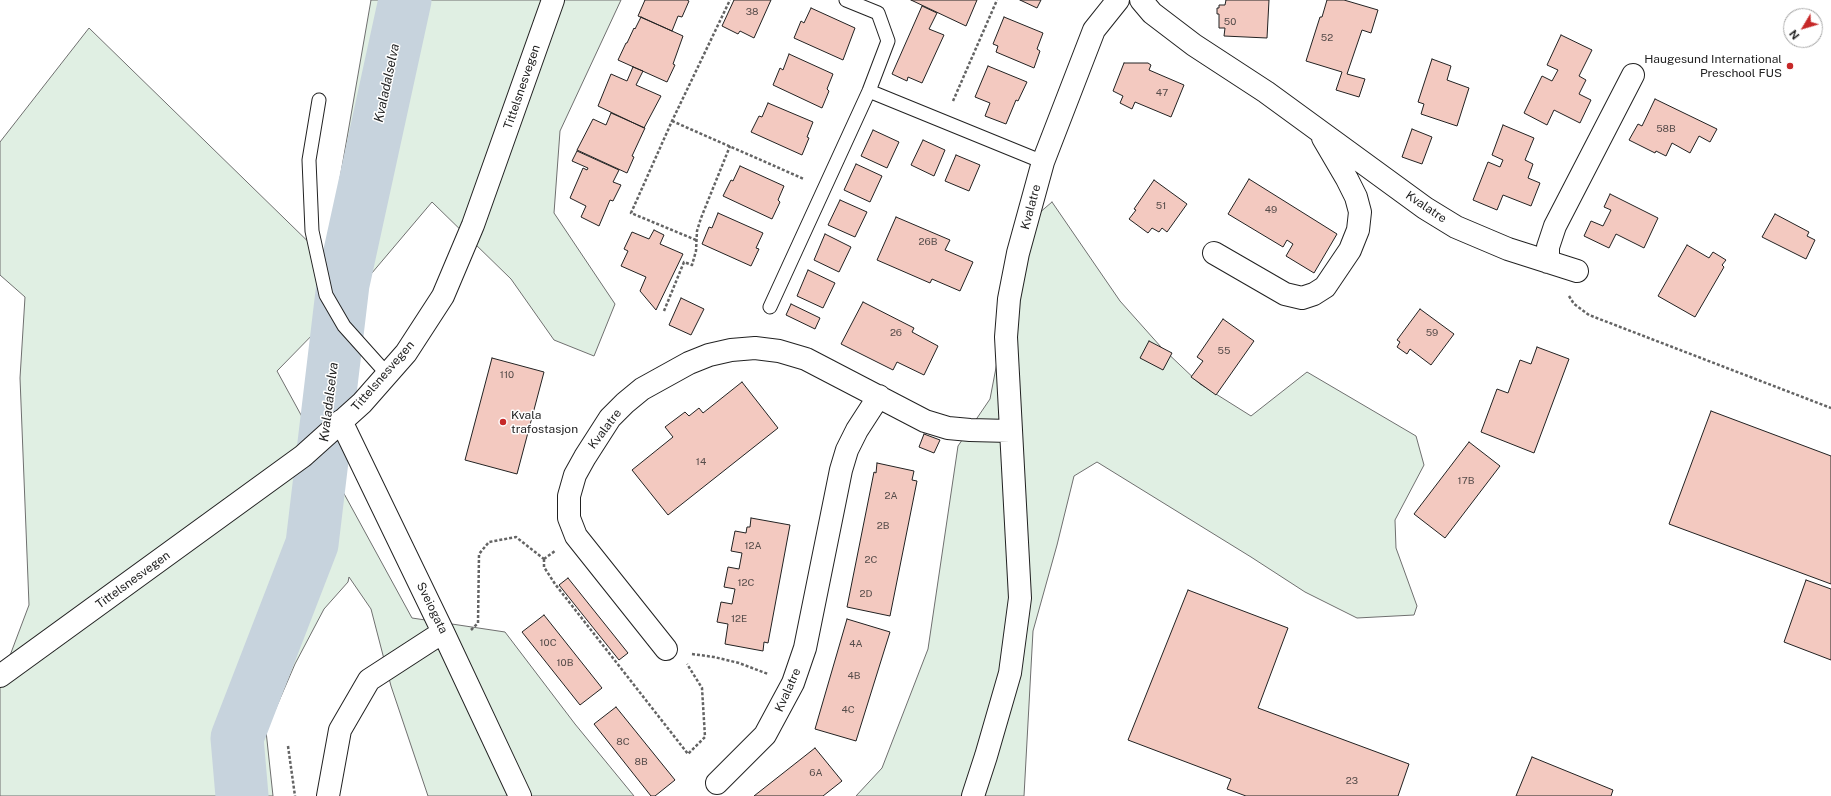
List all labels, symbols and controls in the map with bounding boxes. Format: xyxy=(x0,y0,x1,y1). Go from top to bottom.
house number: 38 xyxy=(746,6,758,18)
north arrow xyxy=(1783,8,1823,48)
house number: 50 xyxy=(1224,16,1236,28)
text: N xyxy=(1787,28,1802,42)
house number: 52 xyxy=(1321,32,1333,44)
water label: Kvaladalselva xyxy=(371,42,403,124)
street label: Tittelsnesvegen xyxy=(501,43,543,131)
place label: Haugesund International Preschool FUS xyxy=(1644,52,1782,80)
marker: Haugesund International Preschool FUS xyxy=(1785,61,1795,71)
house number: 47 xyxy=(1156,87,1168,99)
house number: 58B xyxy=(1656,123,1676,135)
street label: Kvalatre xyxy=(1018,183,1044,231)
street label: Kvalatre xyxy=(1403,188,1449,226)
house number: 51 xyxy=(1156,200,1166,212)
house number: 49 xyxy=(1265,204,1277,216)
house number: 26B xyxy=(919,236,937,248)
house number: 26 xyxy=(890,327,902,339)
house number: 59 xyxy=(1426,327,1438,339)
street label: Tittelsnesvegen xyxy=(349,338,417,414)
house number: 55 xyxy=(1218,345,1230,357)
water label: Kvaladalselva xyxy=(316,361,342,443)
house number: 110 xyxy=(500,369,514,381)
street label: Kvalatre xyxy=(585,406,625,452)
place label: Kvala trafostasjon xyxy=(511,408,578,436)
marker: Kvala trafostasjon xyxy=(498,417,508,427)
house number: 14 xyxy=(696,456,706,468)
house number: 17B xyxy=(1458,475,1474,487)
house number: 2A xyxy=(884,490,898,502)
house number: 2B xyxy=(877,520,889,532)
house number: 12A xyxy=(744,540,762,552)
street label: Tittelsnesvegen xyxy=(93,548,173,612)
house number: 2C xyxy=(865,554,877,566)
house number: 12C xyxy=(738,577,754,589)
street label: Sveiogata xyxy=(413,580,451,636)
house number: 2D xyxy=(860,588,872,600)
house number: 12E xyxy=(731,613,747,625)
house number: 10C xyxy=(539,637,557,649)
house number: 4A xyxy=(849,638,863,650)
house number: 10B xyxy=(557,657,573,669)
street label: Kvalatre xyxy=(772,666,804,714)
house number: 4B xyxy=(848,670,860,682)
house number: 4C xyxy=(841,704,855,716)
house number: 8C xyxy=(616,736,630,748)
house number: 8B xyxy=(634,756,648,768)
house number: 6A xyxy=(809,767,823,779)
house number: 23 xyxy=(1346,775,1358,787)

